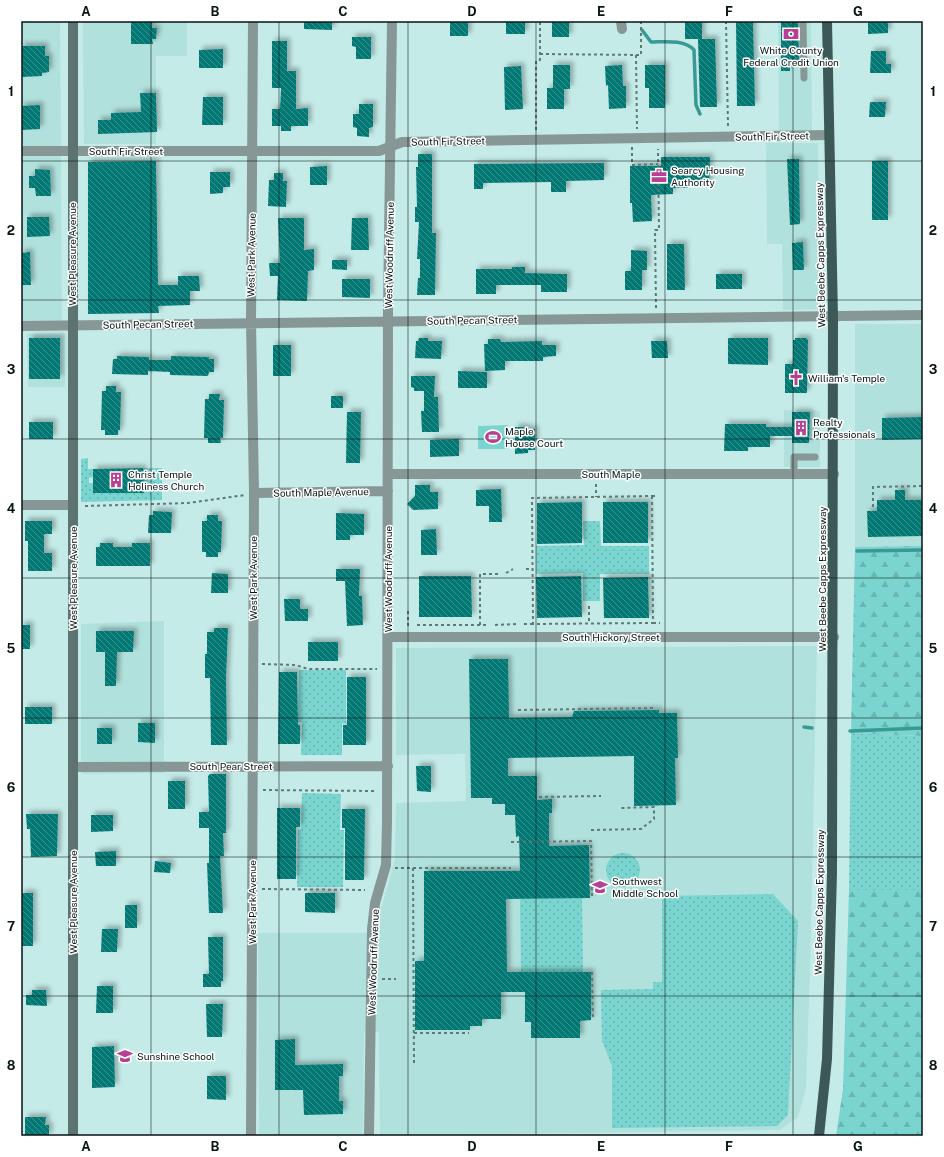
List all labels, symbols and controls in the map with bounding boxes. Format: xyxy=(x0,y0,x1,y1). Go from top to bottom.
text: A xyxy=(81,4,91,19)
text: B xyxy=(211,4,220,19)
text: C xyxy=(338,4,348,19)
text: D xyxy=(467,4,477,19)
text: E xyxy=(597,4,605,19)
text: F xyxy=(725,4,733,19)
text: G xyxy=(853,4,863,19)
bank icon: White County Federal Credit Union xyxy=(782,25,800,43)
place label: White County Federal Credit Union xyxy=(743,44,839,68)
text: 1 xyxy=(8,84,14,99)
text: 1 xyxy=(930,84,936,99)
street label: South Fir Street xyxy=(735,129,809,143)
street label: South Fir Street xyxy=(411,134,485,148)
street label: South Fir Street xyxy=(89,145,163,157)
place label: Searcy Housing Authority xyxy=(671,164,744,188)
office icon: Searcy Housing Authority xyxy=(650,167,668,185)
street label: West Beebe Capps Expressway xyxy=(813,182,827,328)
street label: West Woodruff Avenue xyxy=(382,201,396,308)
street label: West Pleasure Avenue xyxy=(66,202,78,306)
street label: West Park Avenue xyxy=(244,213,258,297)
text: 2 xyxy=(7,223,15,238)
text: 2 xyxy=(929,223,937,238)
street label: South Pecan Street xyxy=(427,313,517,327)
street label: South Pecan Street xyxy=(103,317,193,331)
text: 3 xyxy=(7,362,16,377)
text: 3 xyxy=(929,362,938,377)
church icon: William's Temple xyxy=(787,369,805,387)
place label: William's Temple xyxy=(808,372,886,384)
place label: Realty Professionals xyxy=(813,416,876,440)
building icon: Realty Professionals xyxy=(792,419,810,437)
place label: Maple House Court xyxy=(505,425,563,449)
sports icon: Maple House Court xyxy=(484,428,502,446)
place label: Christ Temple Holiness Church xyxy=(128,468,204,492)
street label: South Maple xyxy=(582,468,641,480)
building icon: Christ Temple Holiness Church xyxy=(107,471,125,489)
street label: South Maple Avenue xyxy=(273,485,369,499)
text: 4 xyxy=(7,501,16,516)
text: 4 xyxy=(929,501,938,516)
street label: West Beebe Capps Expressway xyxy=(816,506,828,652)
street label: West Woodruff Avenue xyxy=(382,525,394,632)
street label: West Pleasure Avenue xyxy=(67,526,79,630)
street label: West Park Avenue xyxy=(247,536,259,620)
street label: South Hickory Street xyxy=(562,631,660,643)
text: 5 xyxy=(7,641,16,656)
text: 5 xyxy=(929,641,938,656)
street label: South Pear Street xyxy=(189,760,273,772)
text: 6 xyxy=(7,780,16,795)
text: 6 xyxy=(929,780,938,795)
street label: West Beebe Capps Expressway xyxy=(812,829,826,975)
street label: West Pleasure Avenue xyxy=(67,850,79,954)
street label: West Park Avenue xyxy=(246,860,258,944)
place label: Southwest Middle School xyxy=(612,875,678,899)
school or university icon: Southwest Middle School xyxy=(591,878,609,896)
street label: West Woodruff Avenue xyxy=(365,908,381,1015)
text: 7 xyxy=(7,919,15,934)
text: 7 xyxy=(929,919,937,934)
school or university icon: Sunshine School xyxy=(116,1047,134,1065)
place label: Sunshine School xyxy=(137,1050,215,1062)
text: 8 xyxy=(7,1058,16,1073)
text: 8 xyxy=(929,1058,938,1073)
text: A xyxy=(81,1139,91,1154)
text: B xyxy=(211,1139,220,1154)
text: C xyxy=(338,1139,348,1154)
text: D xyxy=(467,1139,477,1154)
text: E xyxy=(597,1139,605,1154)
text: F xyxy=(725,1139,733,1154)
text: G xyxy=(853,1139,863,1154)

